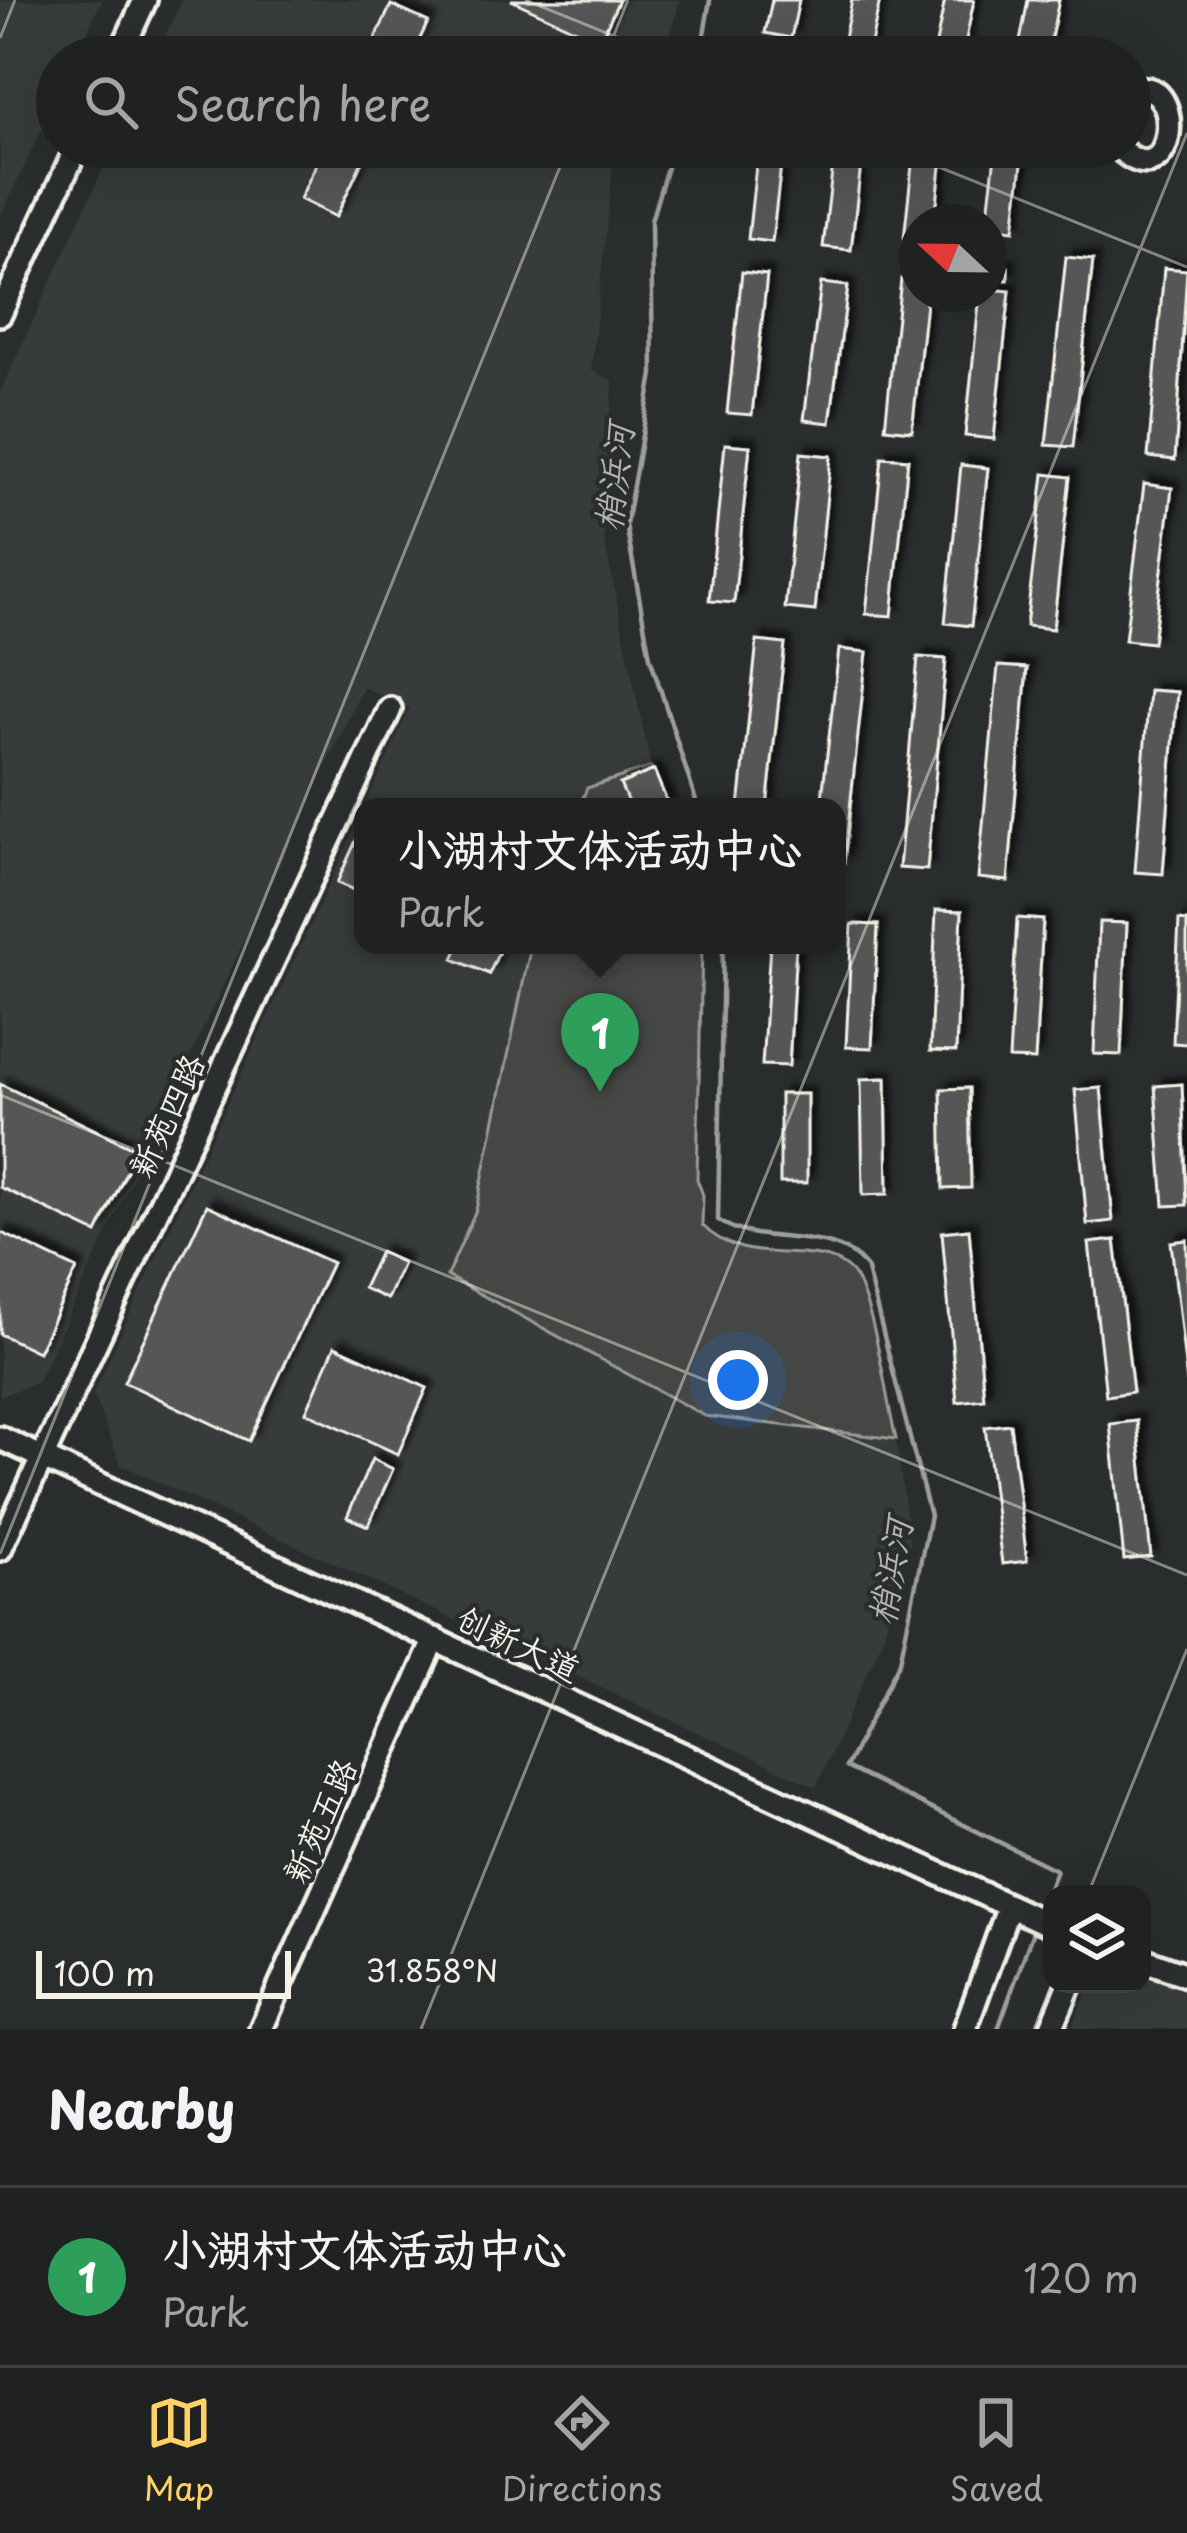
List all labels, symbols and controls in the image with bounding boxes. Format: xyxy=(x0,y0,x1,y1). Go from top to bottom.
search box xyxy=(36,36,1151,168)
text: Search here xyxy=(174,68,431,136)
icon: search xyxy=(78,69,144,135)
north arrow xyxy=(899,204,1007,312)
water label: 梢浜河 xyxy=(579,415,646,534)
popup xyxy=(354,798,846,954)
text: 小湖村文体活动中心 xyxy=(397,813,803,881)
text: Park xyxy=(397,881,485,940)
pin: 1 xyxy=(561,993,639,1092)
street label: 新苑四路 xyxy=(114,1045,216,1185)
your location xyxy=(708,1350,768,1410)
water label: 梢浜河 xyxy=(852,1508,925,1629)
street label: 创新大道 xyxy=(449,1591,589,1693)
street label: 新苑五路 xyxy=(268,1750,368,1890)
map controls xyxy=(1043,1885,1151,1993)
button: layers xyxy=(1043,1885,1151,1993)
scale bar xyxy=(36,1945,291,1998)
text: 100 m xyxy=(54,1947,155,1997)
text: 31.858°N xyxy=(366,1947,498,1992)
text: Nearby xyxy=(48,2069,235,2146)
text: 小湖村文体活动中心 xyxy=(162,2213,567,2281)
text: 1 xyxy=(78,2247,96,2306)
text: 120 m xyxy=(1023,2247,1139,2306)
text: Park xyxy=(162,2281,249,2340)
tab: Map xyxy=(144,2390,214,2512)
tab: Directions xyxy=(502,2390,662,2512)
tab: Saved xyxy=(950,2390,1043,2512)

